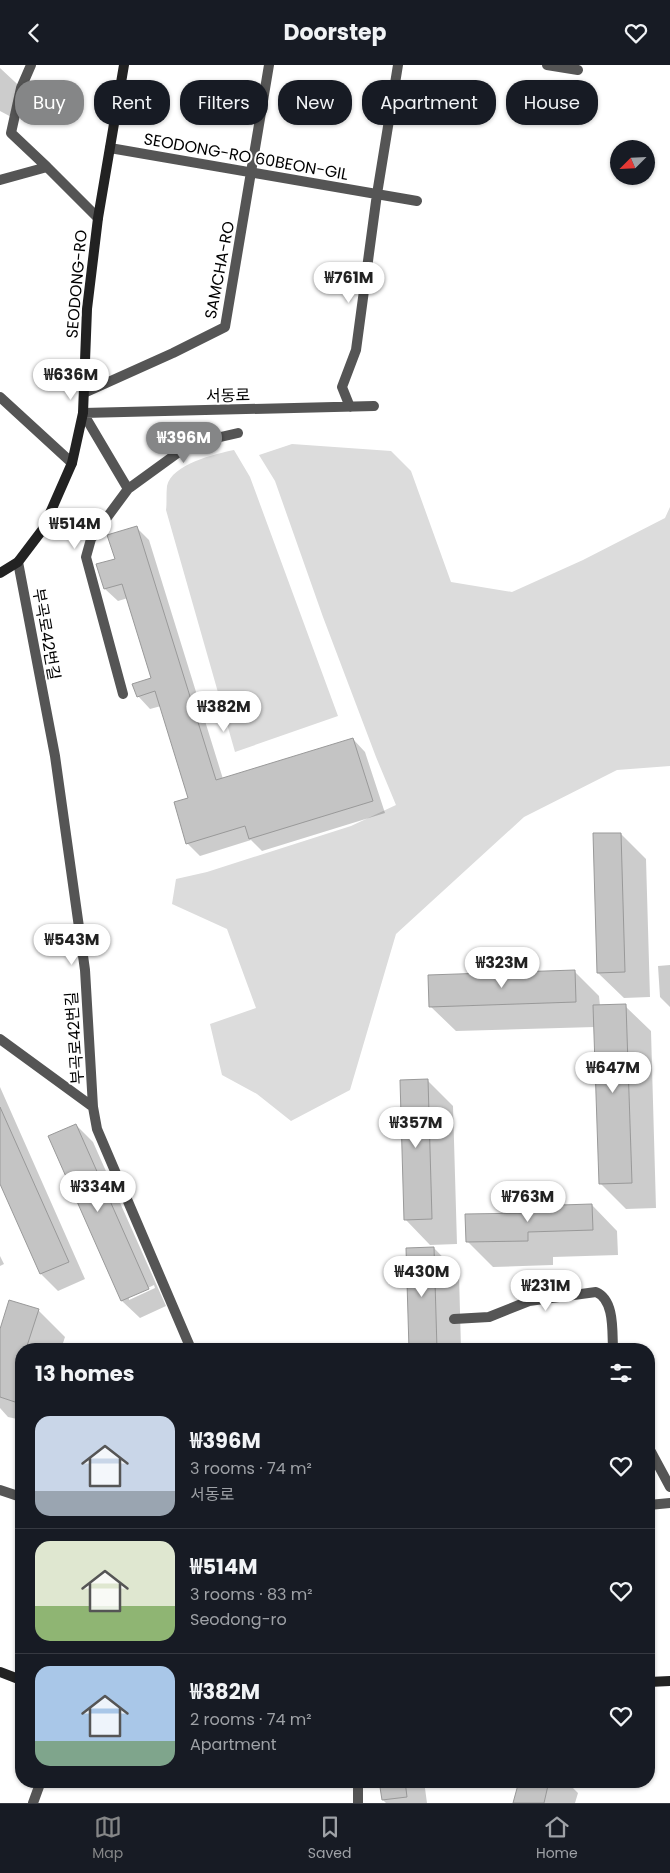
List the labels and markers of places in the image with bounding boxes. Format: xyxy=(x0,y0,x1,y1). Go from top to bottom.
pin: ₩761M xyxy=(314,261,384,304)
pin: ₩636M xyxy=(36,359,106,401)
pin: ₩396M xyxy=(149,421,219,464)
pin: ₩514M xyxy=(40,507,110,550)
pin: ₩382M xyxy=(189,691,259,733)
pin: ₩543M xyxy=(37,923,107,966)
pin: ₩323M xyxy=(467,947,537,989)
pin: ₩647M xyxy=(578,1051,648,1094)
pin: ₩357M xyxy=(381,1107,451,1149)
pin: ₩334M xyxy=(63,1171,133,1213)
pin: ₩763M xyxy=(493,1181,563,1223)
pin: ₩430M xyxy=(387,1255,457,1298)
pin: ₩231M xyxy=(511,1269,581,1312)

